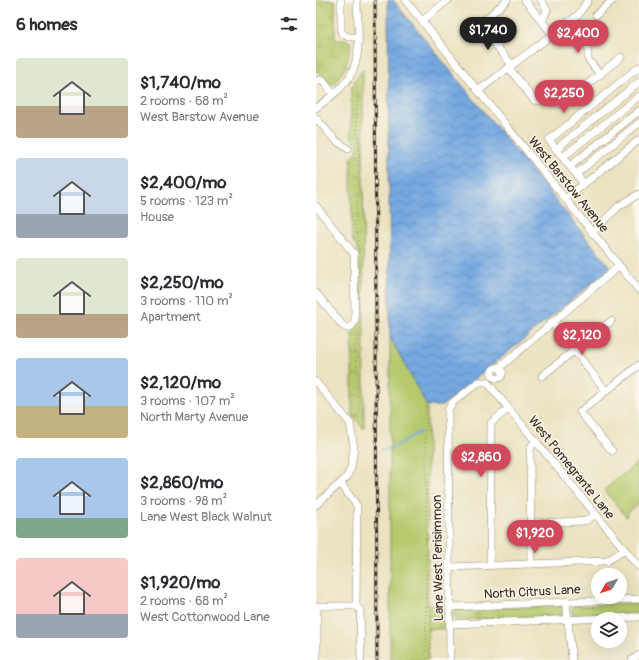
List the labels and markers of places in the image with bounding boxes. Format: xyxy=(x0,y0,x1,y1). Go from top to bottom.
pin: $1,740 xyxy=(455,17,521,51)
pin: $2,400 xyxy=(545,20,611,54)
pin: $2,250 xyxy=(531,80,597,114)
pin: $2,120 xyxy=(549,322,615,356)
pin: $2,860 xyxy=(448,444,514,478)
pin: $1,920 xyxy=(502,520,568,554)

